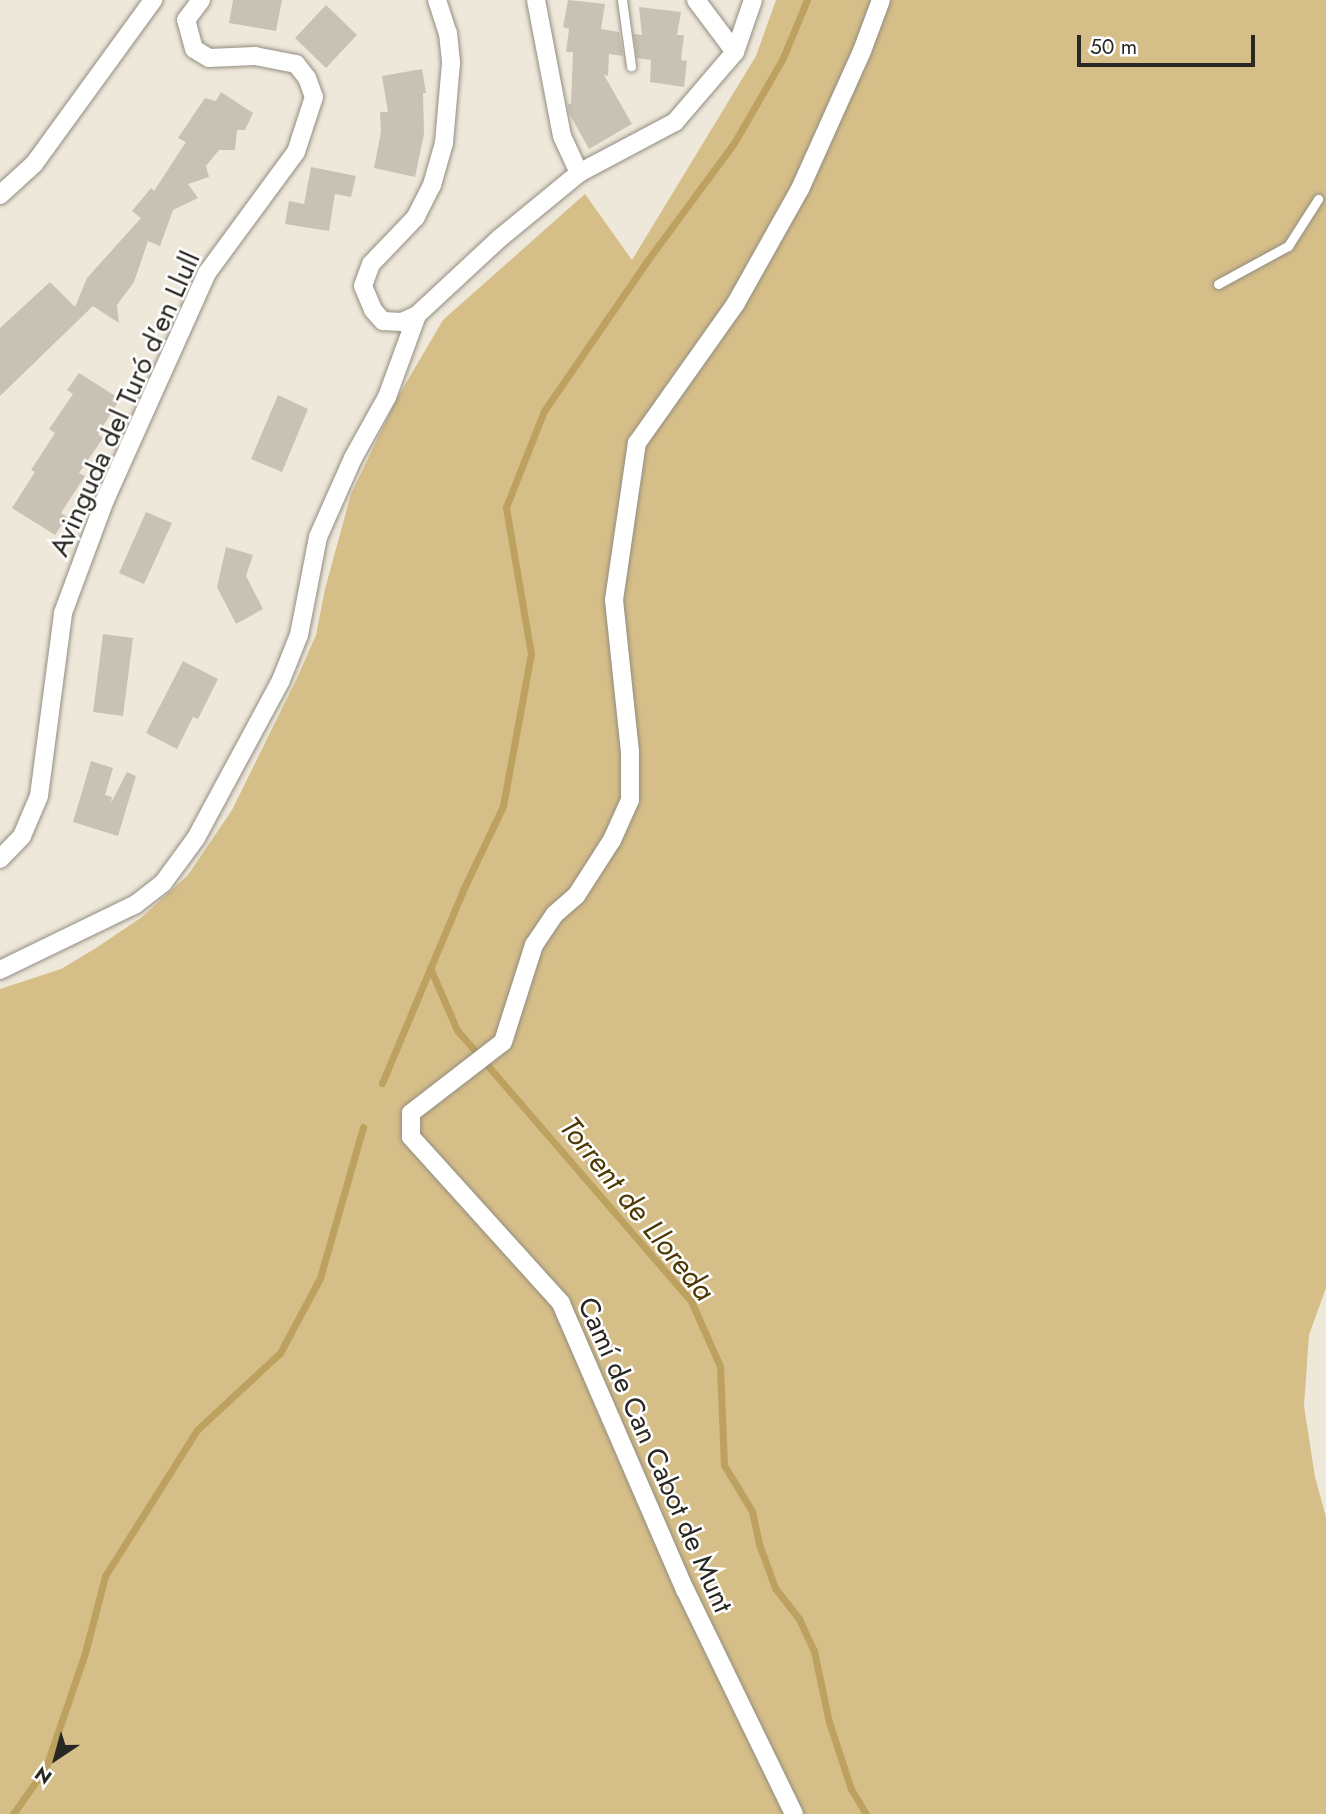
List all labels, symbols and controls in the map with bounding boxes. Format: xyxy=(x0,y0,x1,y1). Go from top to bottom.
scale bar xyxy=(1081,21,1260,65)
text: 50 m xyxy=(1090,32,1137,62)
street label: Avinguda del Turó d'en Llull xyxy=(43,246,207,562)
water label: Torrent de Lloreda xyxy=(552,1110,722,1308)
street label: Camí de Can Cabot de Munt xyxy=(570,1292,740,1618)
north arrow xyxy=(21,1723,91,1793)
text: N xyxy=(29,1760,57,1791)

